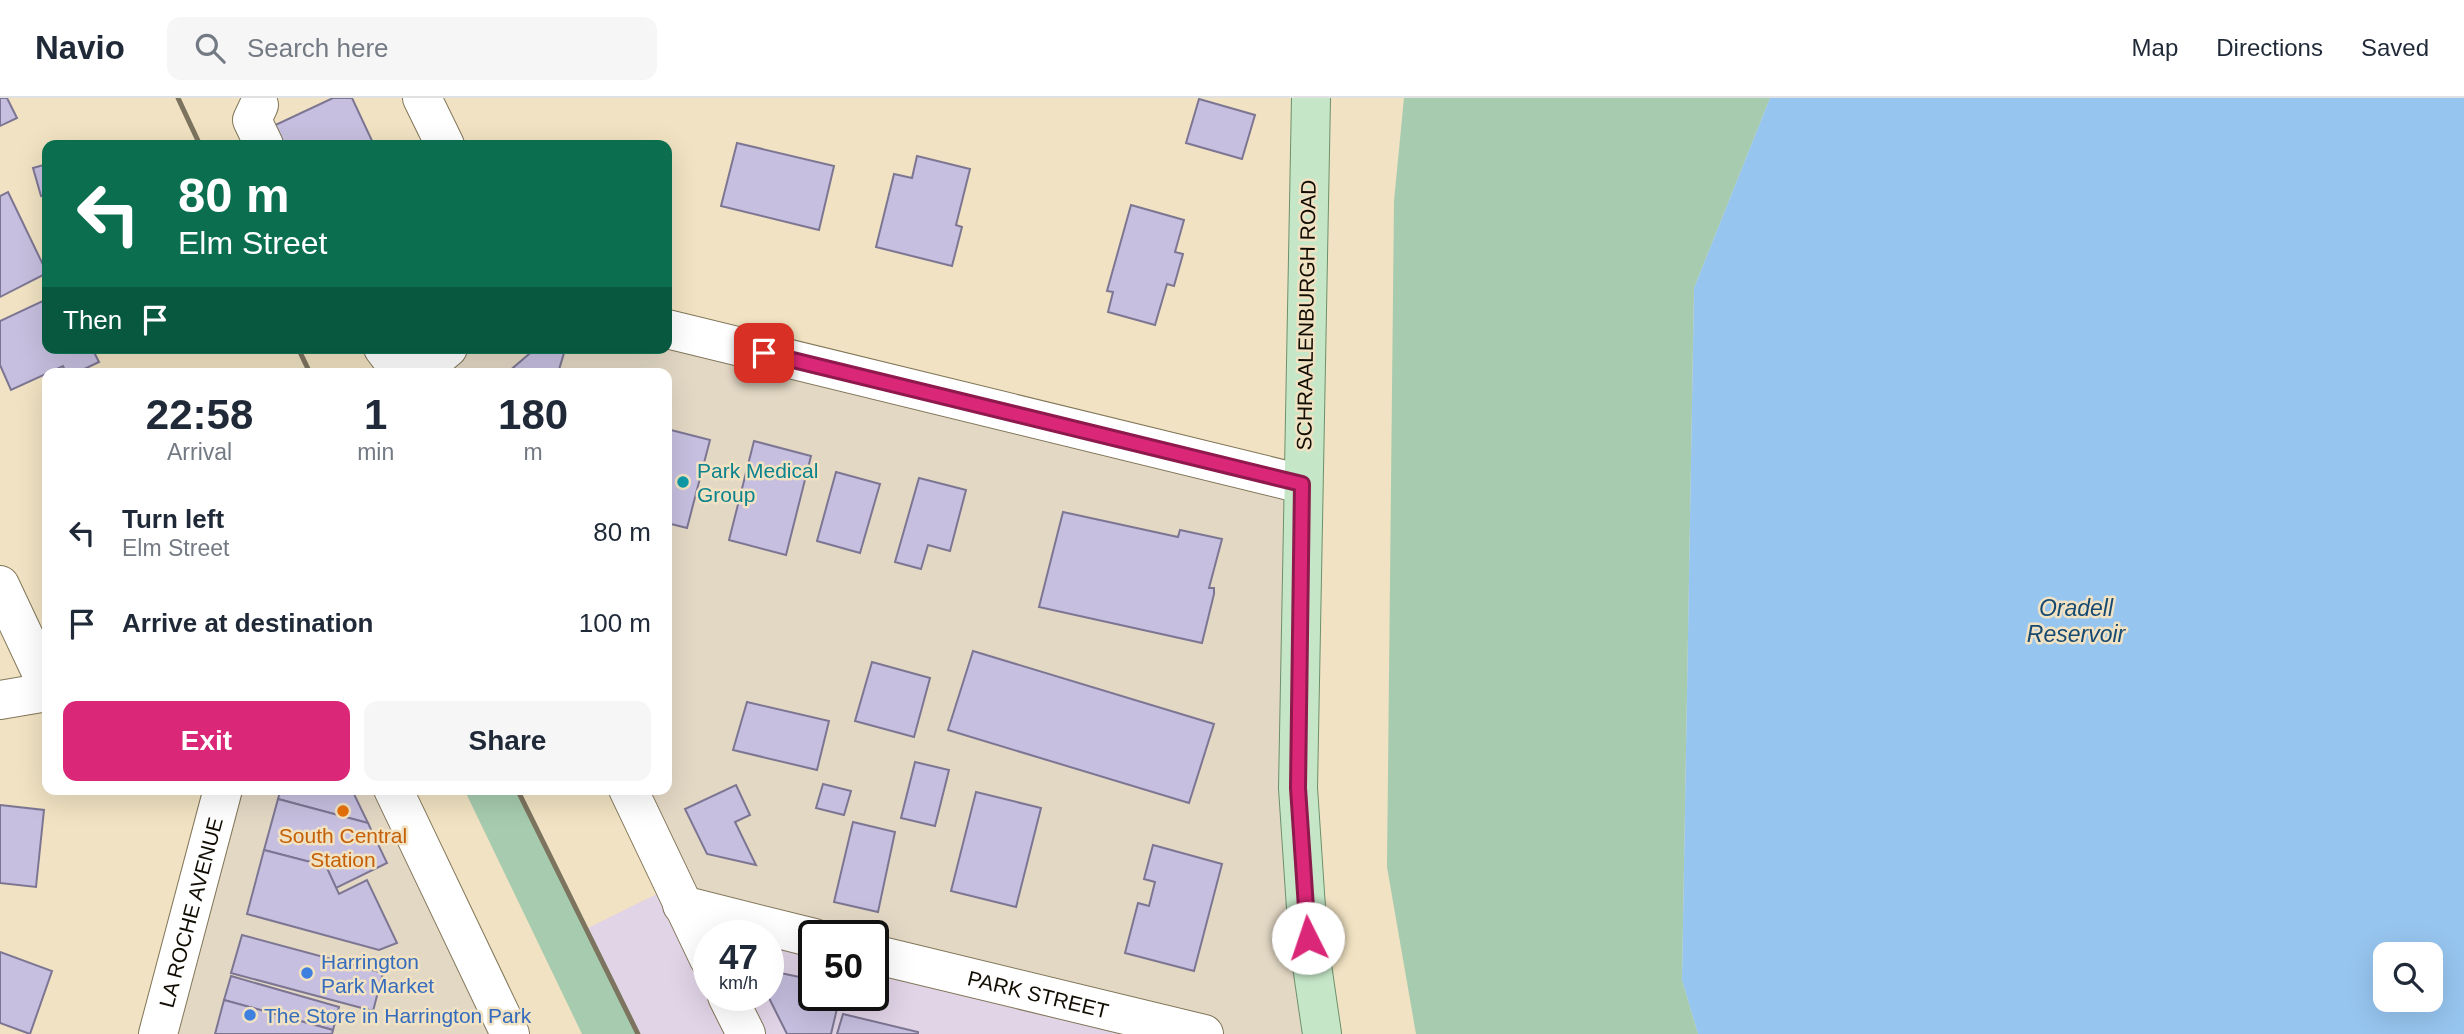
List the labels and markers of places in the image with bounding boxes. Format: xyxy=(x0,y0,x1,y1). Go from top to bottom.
pin xyxy=(734,323,794,383)
place label: Park Medical Group xyxy=(697,459,818,506)
marker: Park Medical Group xyxy=(675,474,691,490)
marker: South Central Station xyxy=(335,803,351,819)
place label: South Central Station xyxy=(279,824,407,871)
place label: Harrington Park Market xyxy=(321,950,434,997)
marker: Harrington Park Market xyxy=(299,965,315,981)
place label: The Store in Harrington Park xyxy=(264,1004,532,1027)
marker: The Store in Harrington Park xyxy=(242,1007,258,1023)

